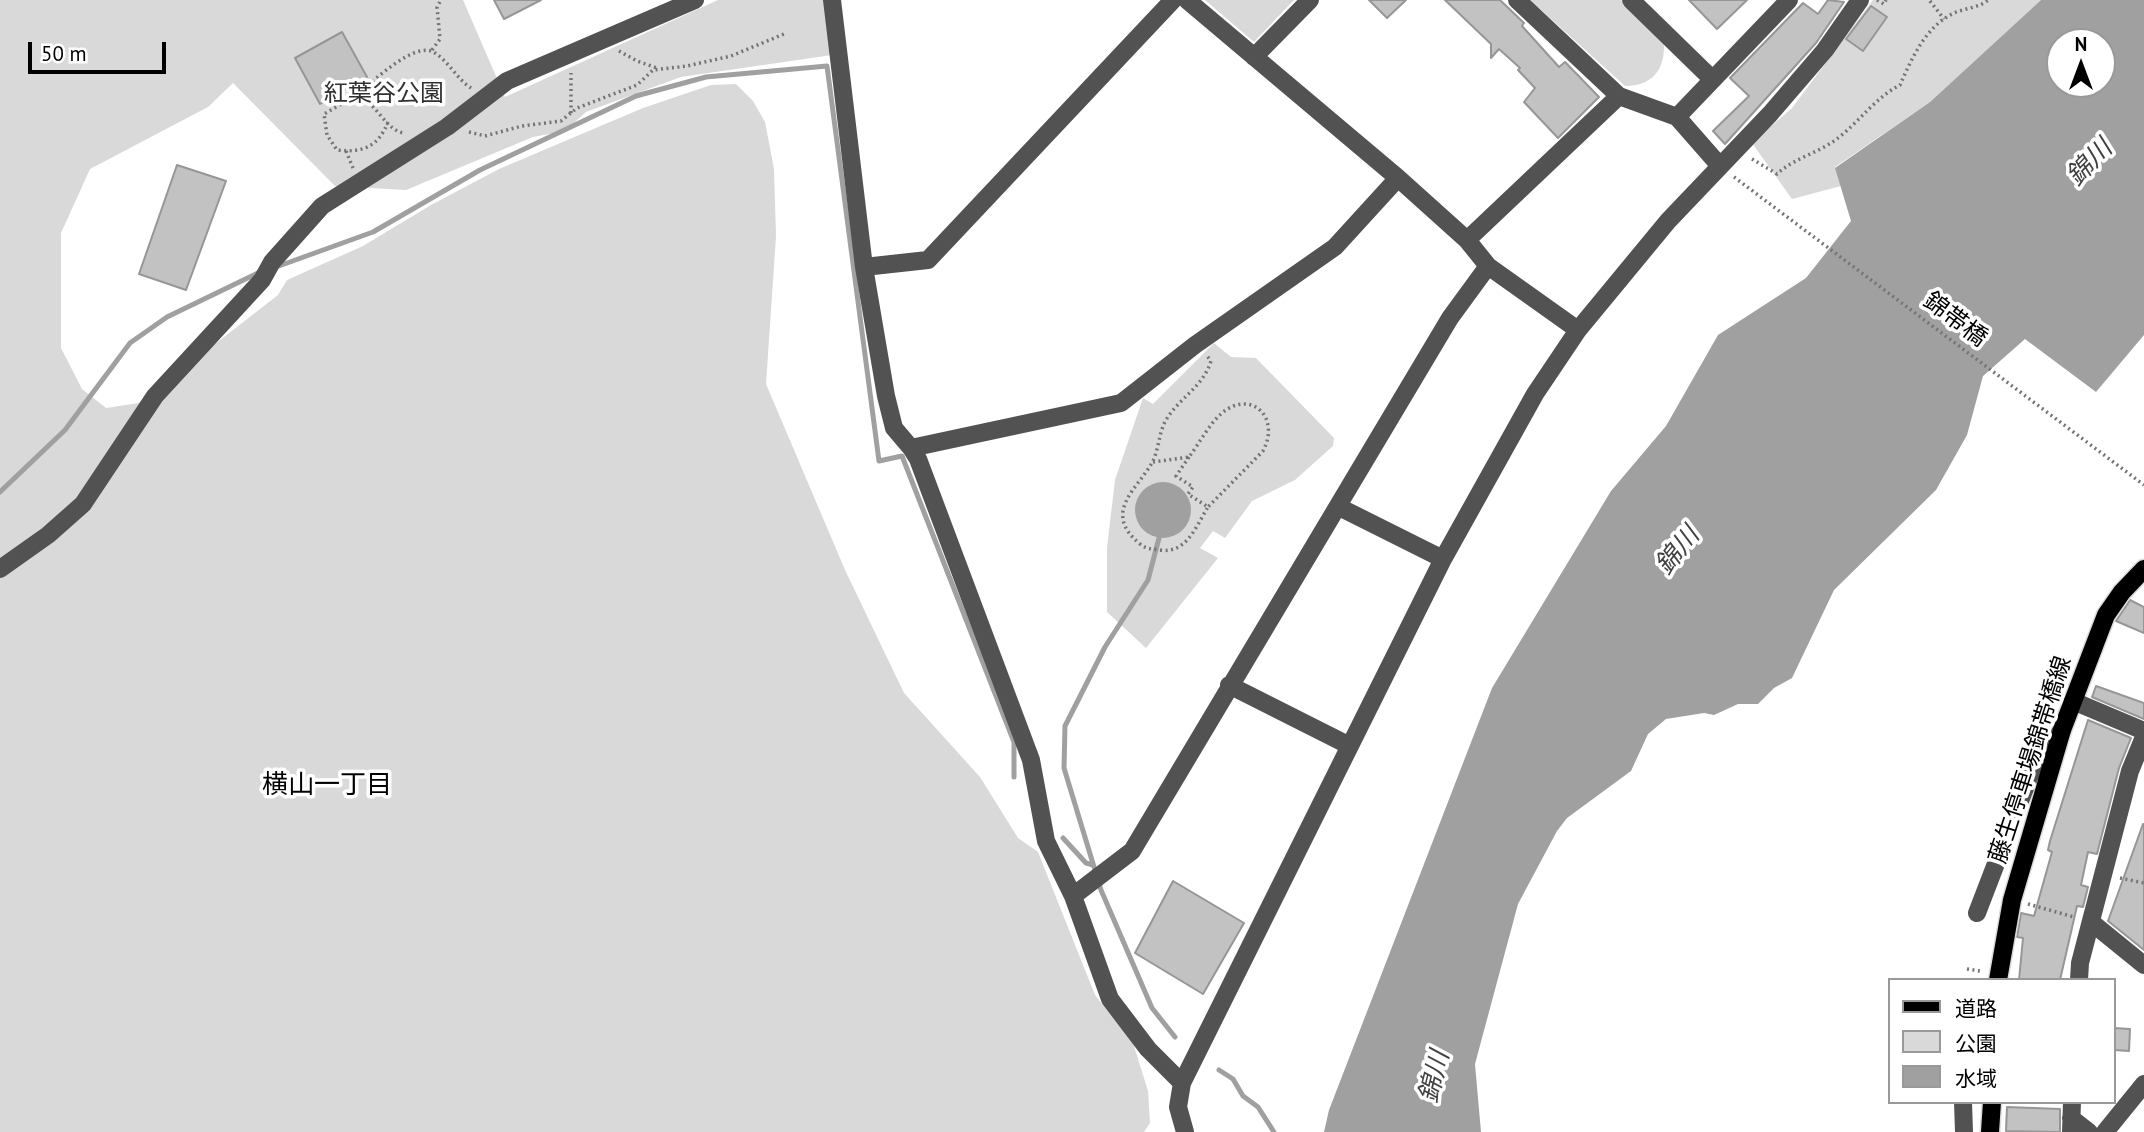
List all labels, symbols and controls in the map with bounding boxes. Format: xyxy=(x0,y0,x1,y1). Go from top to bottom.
scale bar xyxy=(32,28,170,72)
north arrow xyxy=(2046,28,2116,98)
text: N xyxy=(2075,32,2087,56)
text: 50 m xyxy=(41,40,87,67)
park label: 紅葉谷公園 xyxy=(324,80,444,108)
water label: 錦川 xyxy=(2061,133,2119,193)
street label: 錦帯橋 xyxy=(1918,287,1992,353)
water label: 錦川 xyxy=(1650,521,1706,581)
street label: 藤生停車場錦帯橋線 xyxy=(1984,653,2078,867)
district label: 横山一丁目 xyxy=(262,770,392,802)
legend xyxy=(1888,978,2116,1104)
text: 道路 xyxy=(1955,995,1997,1022)
text: 公園 xyxy=(1955,1030,1997,1057)
water label: 錦川 xyxy=(1414,1048,1456,1106)
text: 水域 xyxy=(1955,1065,1997,1092)

